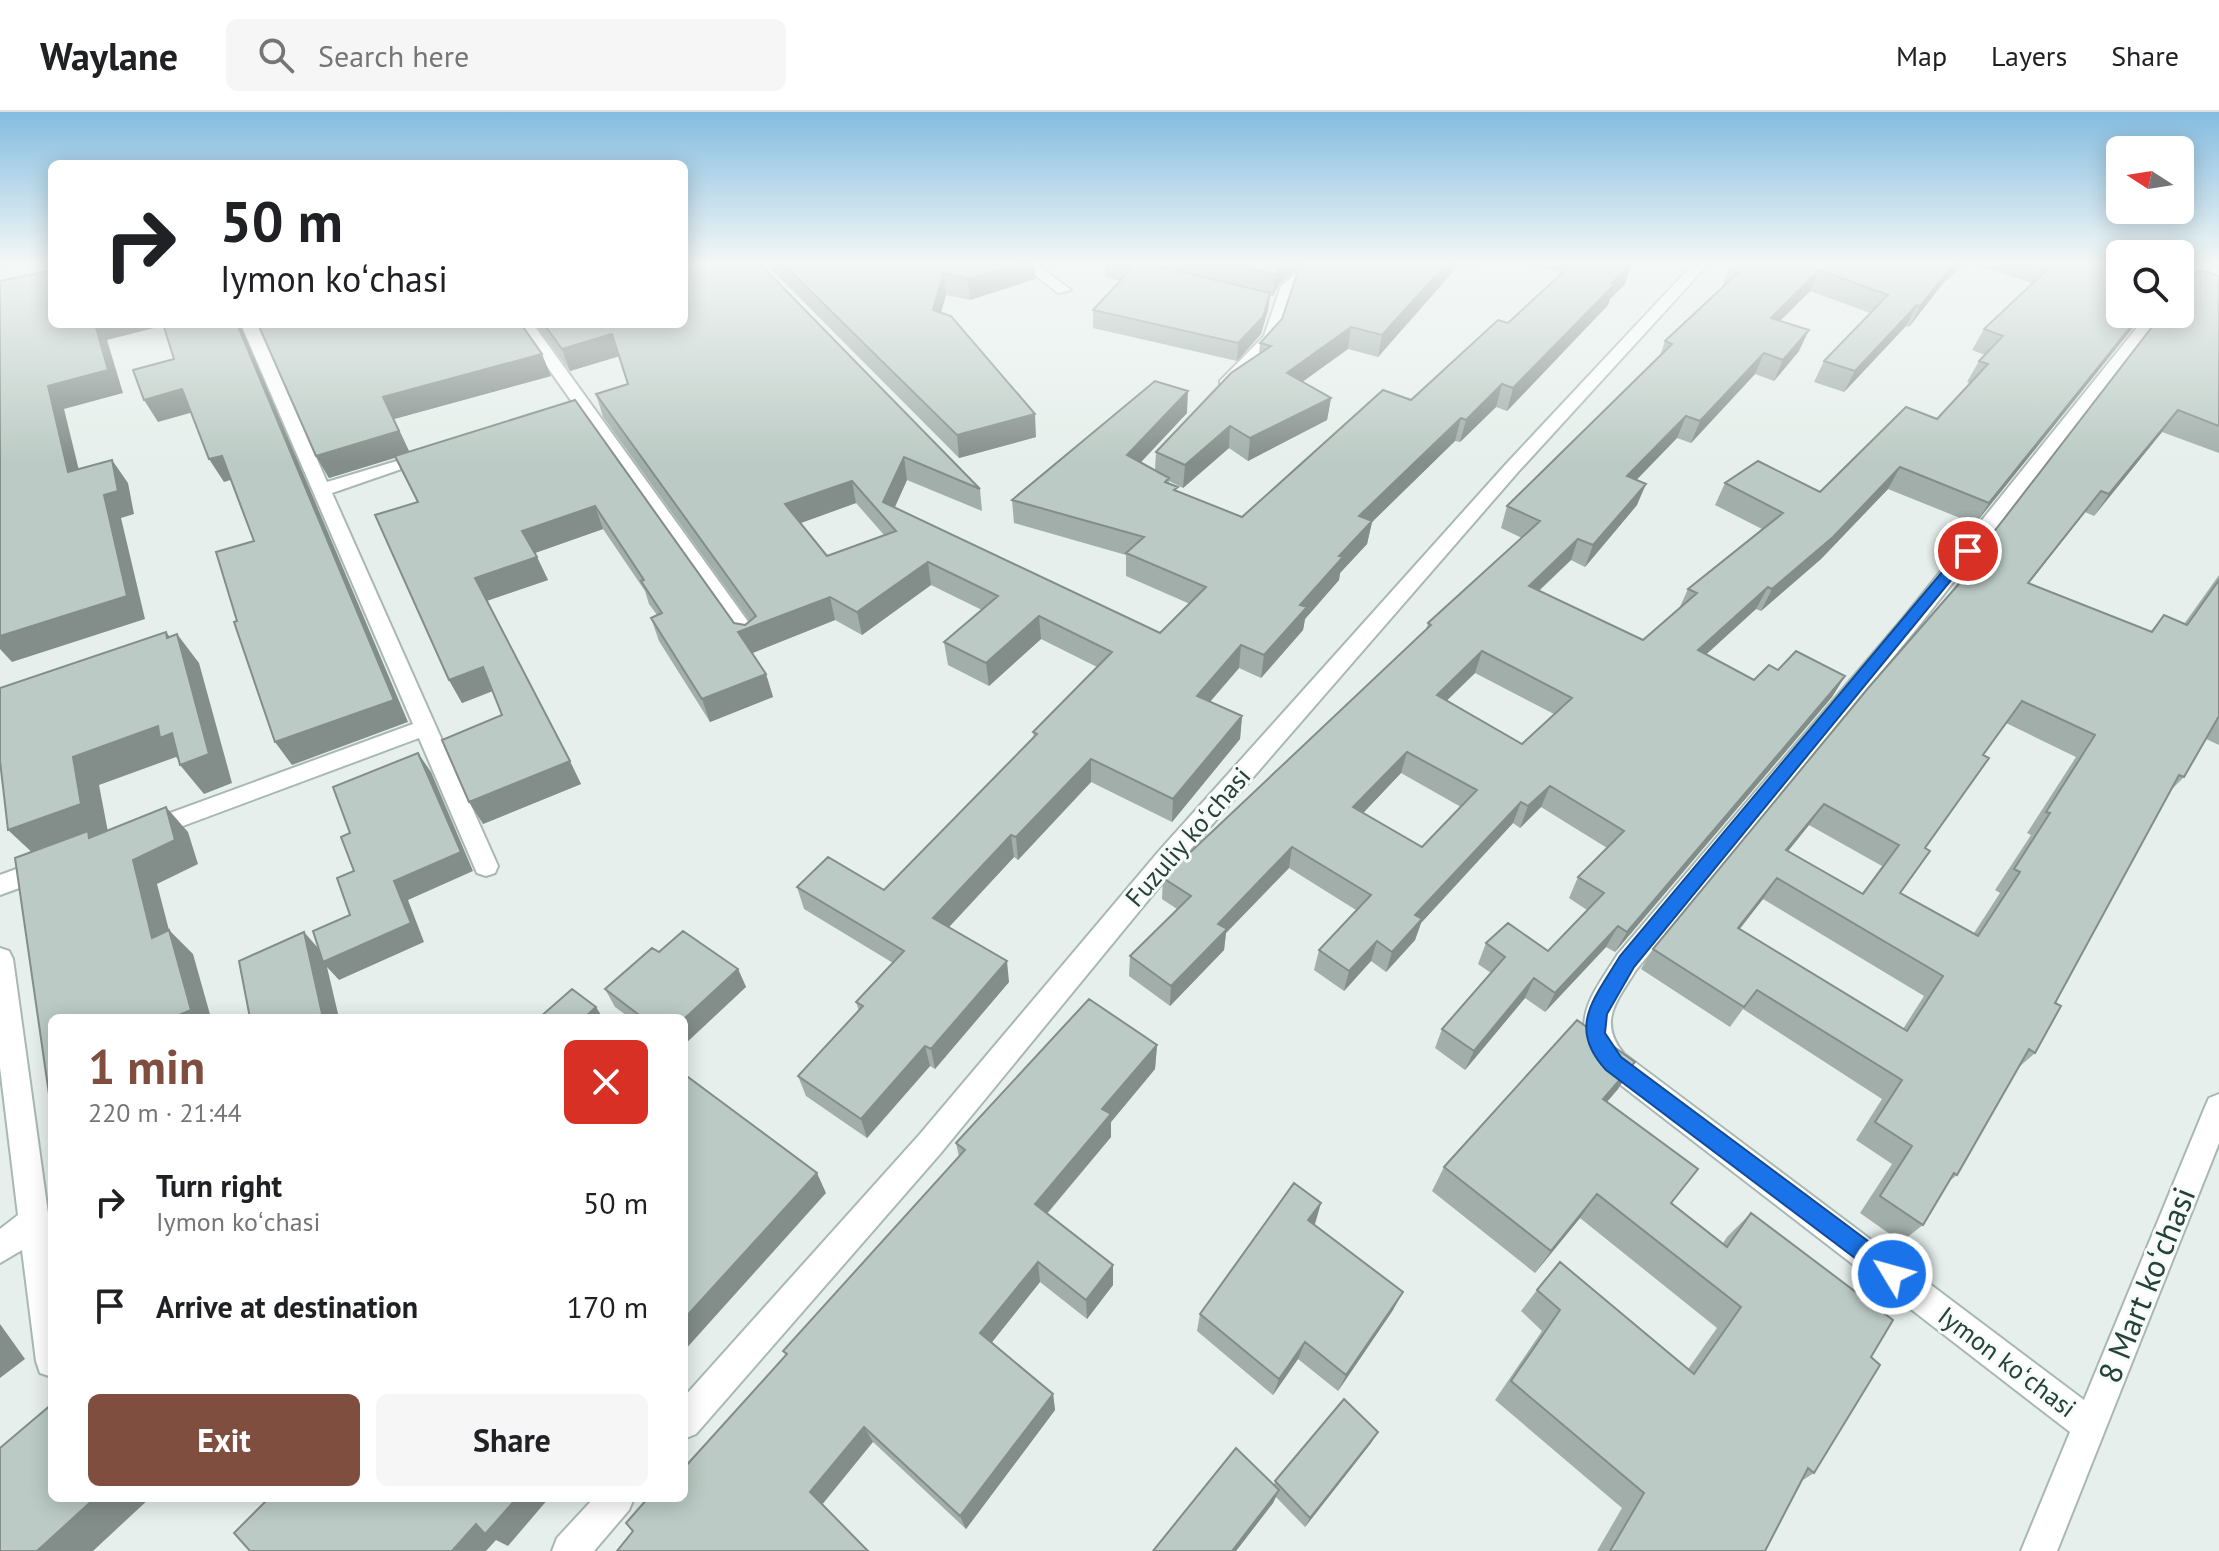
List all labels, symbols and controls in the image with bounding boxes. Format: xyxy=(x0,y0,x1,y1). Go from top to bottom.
search box xyxy=(226,19,786,91)
text: Waylane xyxy=(40,31,178,80)
icon: search xyxy=(254,33,298,77)
text: Search here xyxy=(318,36,469,75)
text: Map xyxy=(1896,37,1947,74)
text: Layers xyxy=(1991,37,2067,74)
text: Share xyxy=(2111,37,2179,74)
north arrow xyxy=(2106,136,2194,224)
map controls xyxy=(2106,136,2194,328)
text: 50 m xyxy=(220,185,343,257)
icon: right xyxy=(88,192,192,296)
button: search xyxy=(2106,240,2194,328)
text: Iymon koʻchasi xyxy=(220,255,448,302)
pin xyxy=(1934,517,2002,585)
icon: arrive xyxy=(1946,529,1990,573)
street label: Fuzuliy koʻchasi xyxy=(1118,760,1257,913)
text: 1 min xyxy=(88,1035,205,1097)
button: close xyxy=(564,1040,648,1124)
text: 220 m · 21:44 xyxy=(88,1096,242,1129)
text: Turn right xyxy=(156,1166,282,1205)
icon: right xyxy=(88,1180,132,1224)
street label: 8 Mart koʻchasi xyxy=(2088,1181,2204,1389)
text: 50 m xyxy=(583,1183,648,1222)
text: Iymon koʻchasi xyxy=(156,1205,321,1238)
position arrow xyxy=(1850,1232,1934,1316)
icon: arrive xyxy=(88,1284,132,1328)
text: Arrive at destination xyxy=(156,1287,418,1326)
text: 170 m xyxy=(567,1287,648,1326)
street label: Iymon koʻchasi xyxy=(1932,1299,2083,1424)
button: Exit xyxy=(88,1394,360,1486)
button: Share xyxy=(376,1394,648,1486)

